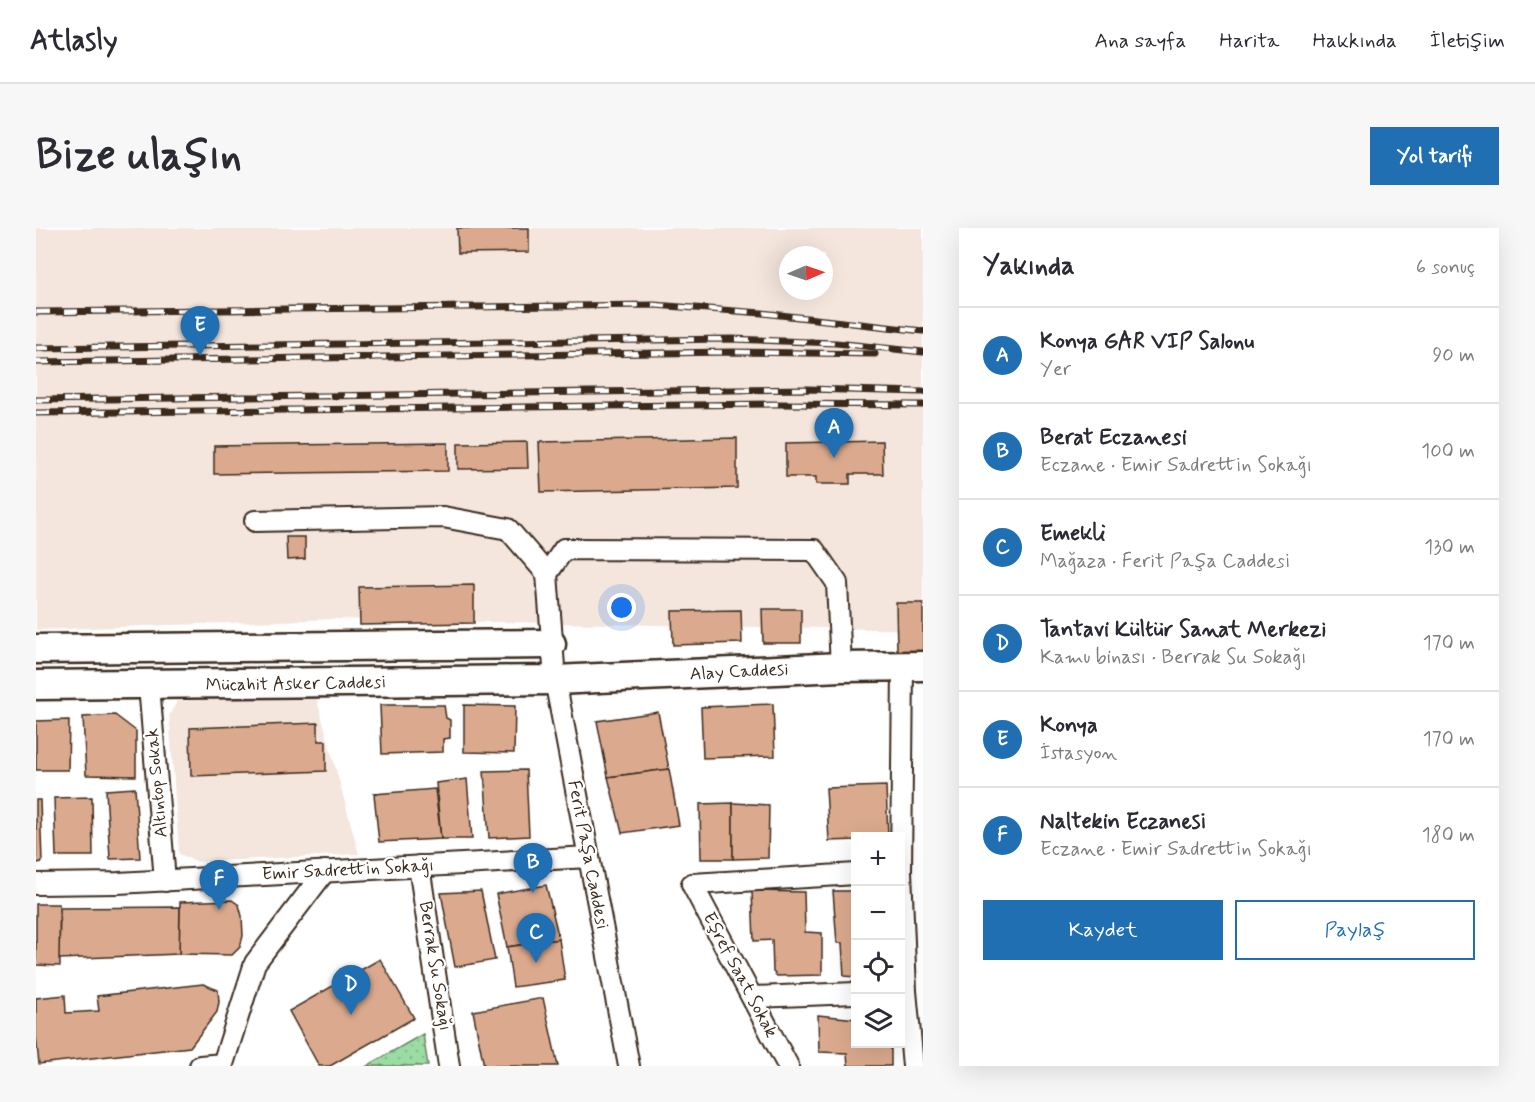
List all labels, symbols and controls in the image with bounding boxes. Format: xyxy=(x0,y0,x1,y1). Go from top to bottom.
text: Atlasly xyxy=(30,23,118,60)
text: Ana sayfa xyxy=(1094,27,1186,55)
text: Harita xyxy=(1219,27,1279,55)
text: Hakkında xyxy=(1312,27,1397,55)
text: İletişim xyxy=(1430,27,1505,55)
button: Yol tarifi xyxy=(1370,127,1499,185)
text: Bize ulaşın xyxy=(36,129,242,184)
north arrow xyxy=(779,246,833,300)
text: Yakında xyxy=(983,250,1075,284)
text: 6 sonuç xyxy=(1416,254,1475,281)
pin: E xyxy=(180,306,220,356)
text: Konya GAR VIP Salonu xyxy=(1040,328,1254,356)
text: A xyxy=(996,342,1009,369)
text: 90 m xyxy=(1432,342,1475,369)
text: Yer xyxy=(1040,356,1071,383)
pin: A xyxy=(814,408,854,458)
text: Berat Eczanesi xyxy=(1040,424,1187,452)
text: B xyxy=(996,438,1009,465)
text: 100 m xyxy=(1421,438,1475,465)
text: Eczane · Emir Sadrettin Sokağı xyxy=(1040,452,1312,479)
text: Emekli xyxy=(1040,520,1106,548)
text: C xyxy=(995,534,1010,561)
text: 130 m xyxy=(1424,534,1475,561)
text: Mağaza · Ferit Paşa Caddesi xyxy=(1040,548,1290,575)
your location xyxy=(607,593,636,622)
text: Tantavi Kültür Sanat Merkezi xyxy=(1040,616,1326,644)
text: D xyxy=(996,630,1009,657)
text: 170 m xyxy=(1423,630,1475,657)
text: Kamu binası · Berrak Su Sokağı xyxy=(1040,644,1307,671)
street label: Alay Caddesi xyxy=(689,657,789,687)
street label: Mücahit Asker Caddesi xyxy=(205,670,387,698)
text: Konya xyxy=(1040,712,1098,740)
text: E xyxy=(997,726,1008,753)
text: 170 m xyxy=(1423,726,1475,753)
street label: Altıntop Sokak xyxy=(140,727,174,839)
text: İstasyon xyxy=(1040,740,1117,767)
street label: Ferit Paşa Caddesi xyxy=(562,778,614,932)
text: Naltekin Eczanesi xyxy=(1040,808,1207,836)
text: F xyxy=(997,822,1008,849)
text: 180 m xyxy=(1422,822,1475,849)
map controls xyxy=(851,832,905,1048)
button: + xyxy=(851,832,905,886)
text: Eczane · Emir Sadrettin Sokağı xyxy=(1040,836,1312,863)
pin: B xyxy=(514,844,552,893)
street label: Emir Sadrettin Sokağı xyxy=(261,854,435,886)
pin: F xyxy=(200,860,238,910)
button: − xyxy=(851,886,905,940)
street label: Berrak Su Sokağı xyxy=(413,900,457,1032)
button: Kaydet xyxy=(983,900,1223,960)
button: Paylaş xyxy=(1235,900,1475,960)
street label: Eşref Saat Sokak xyxy=(697,908,783,1042)
pin: C xyxy=(516,914,556,963)
button: locate xyxy=(851,940,905,994)
pin: D xyxy=(332,966,370,1015)
button: layers xyxy=(851,994,905,1048)

